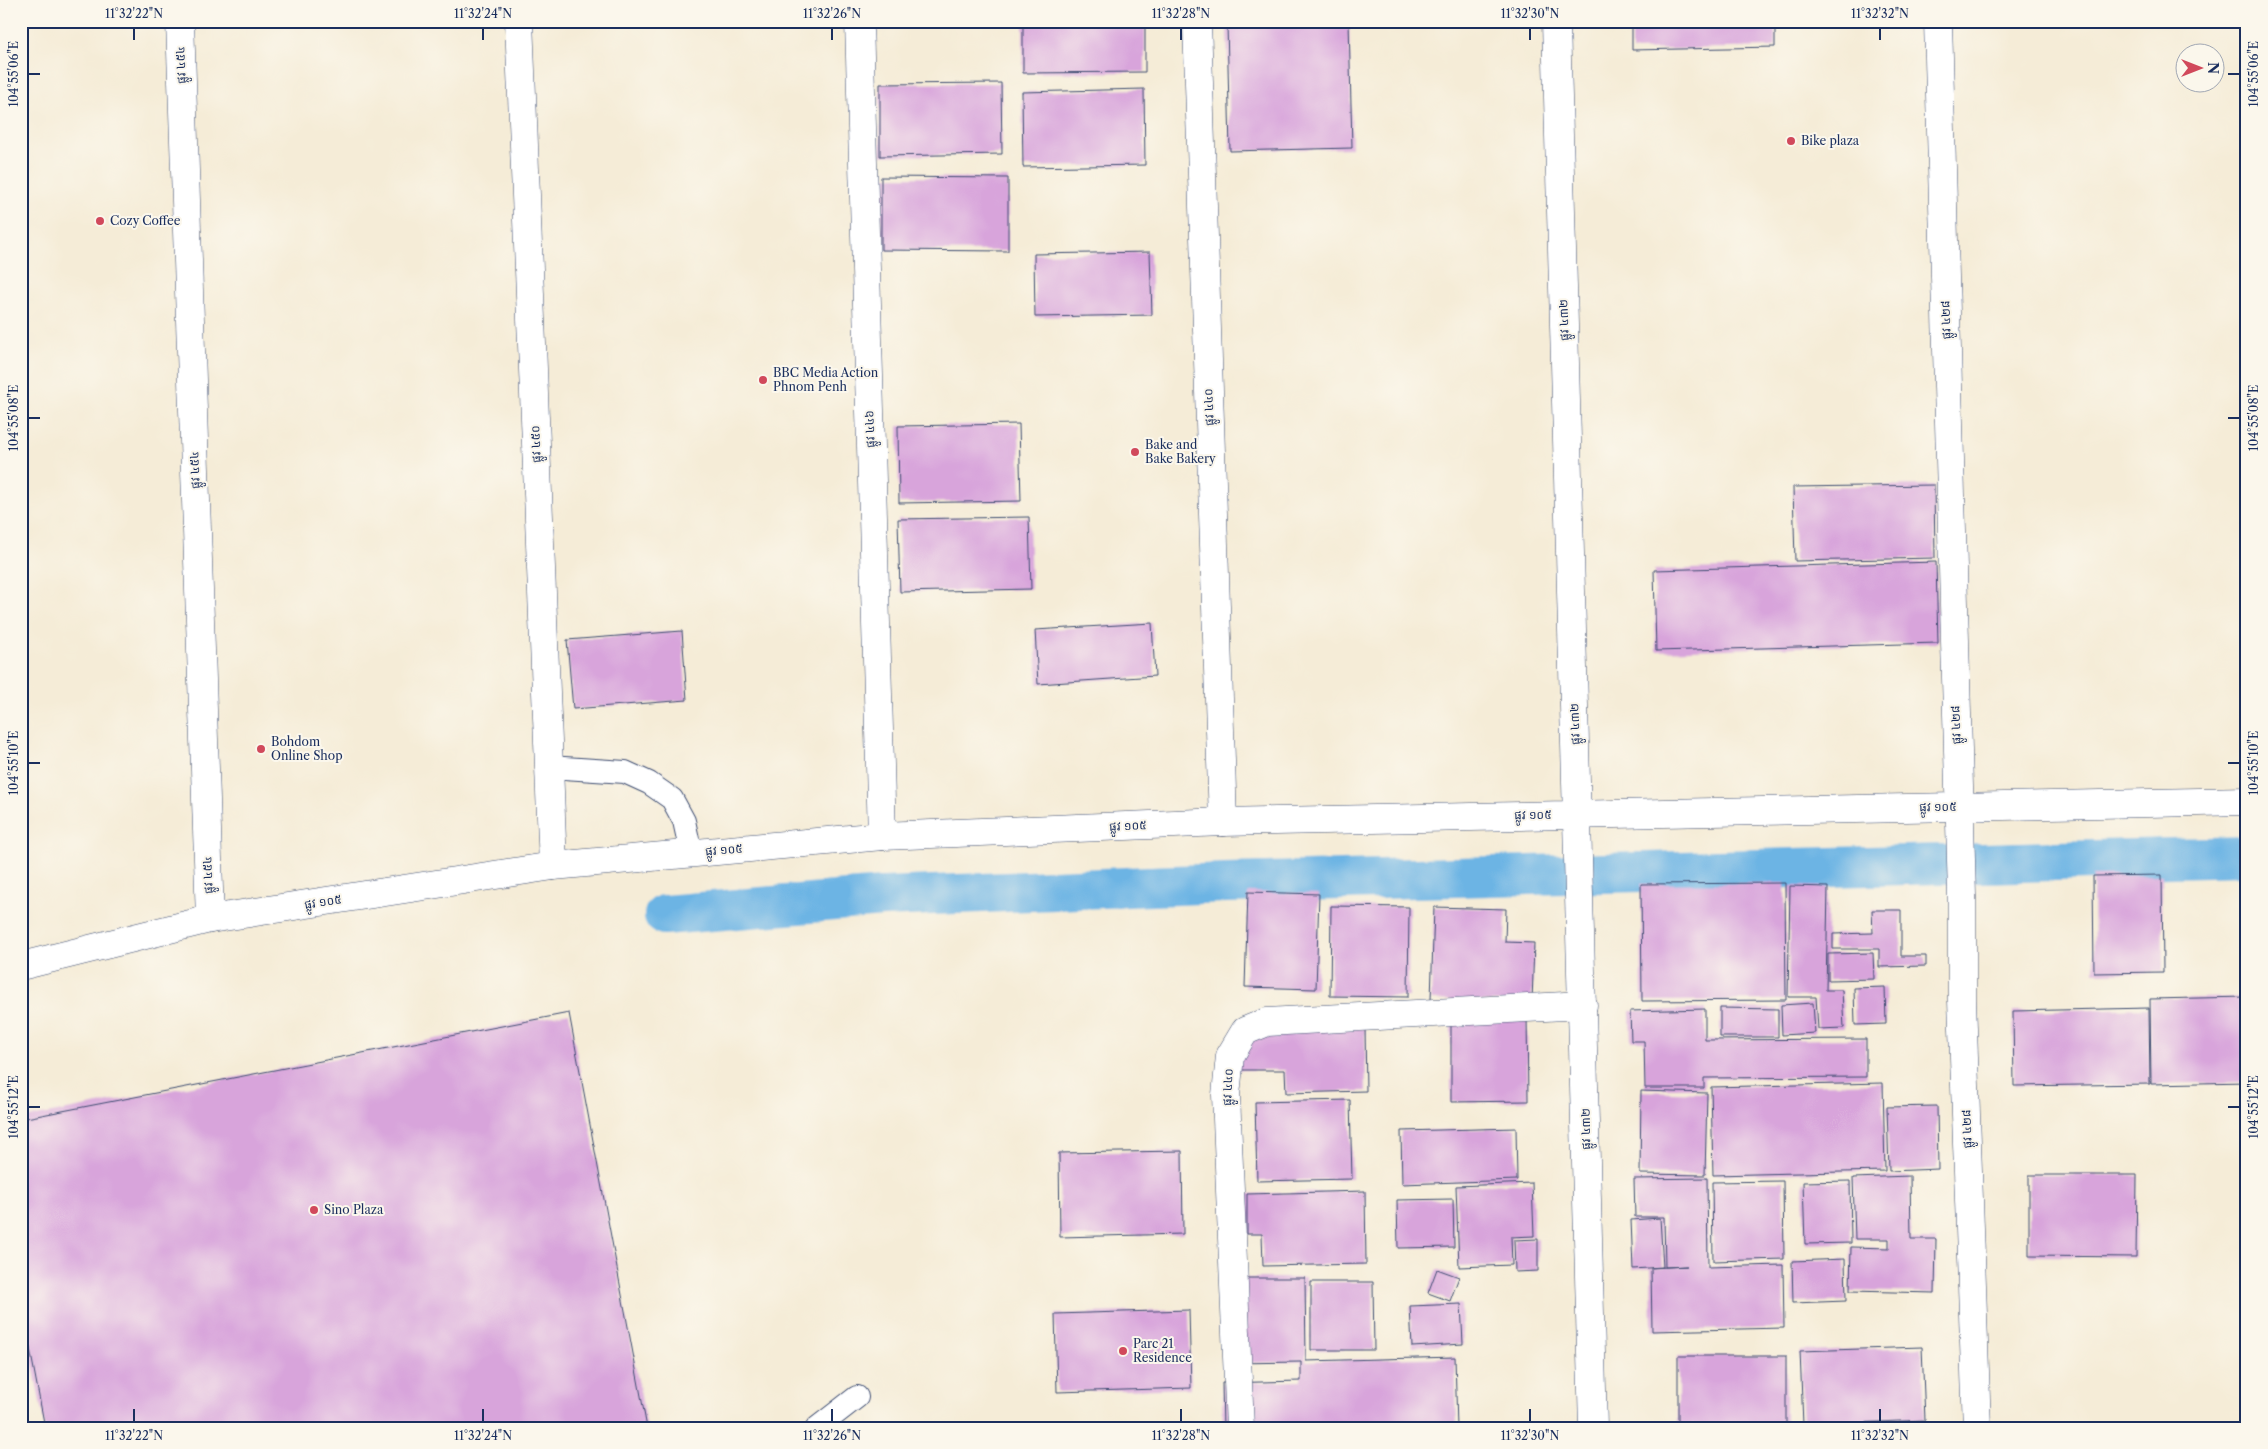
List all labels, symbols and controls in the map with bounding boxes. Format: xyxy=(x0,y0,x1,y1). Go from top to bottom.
text: 11°32'22"N xyxy=(105,6,163,21)
text: 11°32'24"N xyxy=(454,6,512,21)
text: 11°32'26"N xyxy=(803,6,861,21)
text: 11°32'28"N xyxy=(1152,6,1210,21)
text: 11°32'30"N xyxy=(1501,6,1559,21)
text: 11°32'32"N xyxy=(1851,6,1909,21)
text: 104°55'06"E xyxy=(6,41,21,107)
text: 104°55'06"E xyxy=(2246,41,2261,107)
north arrow xyxy=(2176,42,2226,92)
street label: ផ្លូវ ៤៥៤ xyxy=(172,46,192,84)
text: N xyxy=(2204,62,2222,74)
place label: Bike plaza xyxy=(1801,133,1860,148)
marker: Bike plaza xyxy=(1785,135,1797,147)
place label: Cozy Coffee xyxy=(110,213,181,228)
marker: Cozy Coffee xyxy=(94,215,106,227)
street label: ផ្លូវ ៤៣២ xyxy=(1555,299,1575,341)
street label: ផ្លូវ ៤២៨ xyxy=(1937,300,1957,340)
place label: BBC Media Action Phnom Penh xyxy=(773,365,879,394)
marker: BBC Media Action Phnom Penh xyxy=(757,374,769,386)
text: 104°55'08"E xyxy=(6,385,21,451)
text: 104°55'08"E xyxy=(2246,385,2261,451)
street label: ផ្លូវ ៤៤០ xyxy=(1200,388,1220,426)
street label: ផ្លូវ ៤៤៦ xyxy=(861,410,881,448)
street label: ផ្លូវ ៤៥០ xyxy=(527,425,547,463)
place label: Bake and Bake Bakery xyxy=(1145,437,1216,466)
marker: Bake and Bake Bakery xyxy=(1129,446,1141,458)
street label: ផ្លូវ ៤៥៤ xyxy=(186,451,206,489)
street label: ផ្លូវ ៤៣២ xyxy=(1566,703,1586,745)
street label: ផ្លូវ ៤២៨ xyxy=(1947,705,1967,745)
text: 104°55'10"E xyxy=(6,731,21,795)
text: 104°55'10"E xyxy=(2246,731,2261,795)
place label: Bohdom Online Shop xyxy=(271,734,343,763)
marker: Bohdom Online Shop xyxy=(255,743,267,755)
street label: ផ្លូវ ១០៥ xyxy=(1919,799,1957,818)
street label: ផ្លូវ ១០៥ xyxy=(1514,807,1552,826)
street label: ផ្លូវ ១០៥ xyxy=(1109,817,1147,837)
street label: ផ្លូវ ១០៥ xyxy=(705,840,744,862)
street label: ផ្លូវ ៤៥៤ xyxy=(199,856,219,894)
street label: ផ្លូវ ១០៥ xyxy=(303,891,343,915)
street label: ផ្លូវ ៤៤០ xyxy=(1219,1068,1239,1106)
text: 104°55'12"E xyxy=(6,1075,21,1139)
text: 104°55'12"E xyxy=(2246,1075,2261,1139)
street label: ផ្លូវ ៤៣២ xyxy=(1578,1108,1597,1150)
street label: ផ្លូវ ៤២៨ xyxy=(1958,1109,1978,1149)
place label: Sino Plaza xyxy=(324,1202,384,1217)
marker: Sino Plaza xyxy=(308,1204,320,1216)
place label: Parc 21 Residence xyxy=(1133,1336,1192,1365)
marker: Parc 21 Residence xyxy=(1117,1345,1129,1357)
text: 11°32'22"N xyxy=(105,1428,163,1443)
text: 11°32'24"N xyxy=(454,1428,512,1443)
text: 11°32'26"N xyxy=(803,1428,861,1443)
text: 11°32'28"N xyxy=(1152,1428,1210,1443)
text: 11°32'30"N xyxy=(1501,1428,1559,1443)
text: 11°32'32"N xyxy=(1851,1428,1909,1443)

